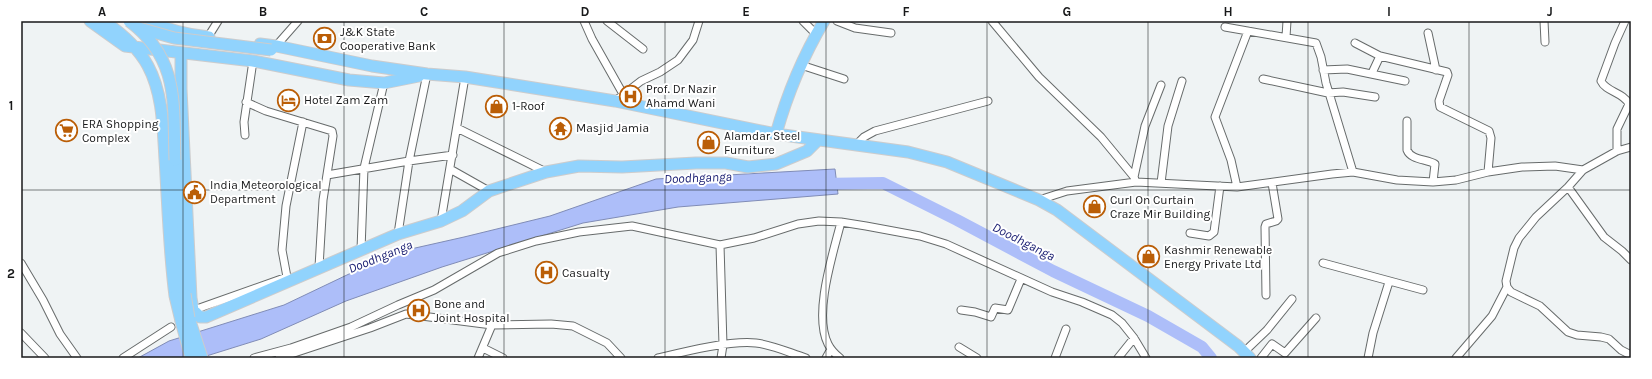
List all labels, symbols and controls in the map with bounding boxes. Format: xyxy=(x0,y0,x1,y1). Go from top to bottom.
text: A xyxy=(98,4,106,19)
text: B xyxy=(259,4,267,19)
text: C xyxy=(420,4,428,19)
text: D xyxy=(581,4,590,19)
text: E xyxy=(742,4,750,19)
text: F xyxy=(902,4,910,19)
text: G xyxy=(1063,4,1071,19)
text: H xyxy=(1223,4,1233,19)
text: I xyxy=(1387,4,1391,19)
text: J xyxy=(1547,4,1553,19)
place label: J&K State Cooperative Bank xyxy=(340,25,436,53)
bank icon: J&K State Cooperative Bank xyxy=(312,26,338,52)
place label: Prof. Dr Nazir Ahamd Wani xyxy=(646,82,717,110)
hospital icon: Prof. Dr Nazir Ahamd Wani xyxy=(617,83,643,109)
hotel icon: Hotel Zam Zam xyxy=(276,87,302,113)
place label: Hotel Zam Zam xyxy=(304,93,388,107)
shop icon: 1-Roof xyxy=(483,93,509,119)
text: 1 xyxy=(9,98,13,113)
place label: 1-Roof xyxy=(512,99,546,113)
temple icon: Masjid Jamia xyxy=(547,115,573,141)
place label: ERA Shopping Complex xyxy=(82,117,159,145)
supermarket icon: ERA Shopping Complex xyxy=(54,118,80,144)
place label: Masjid Jamia xyxy=(576,121,649,135)
place label: Alamdar Steel Furniture xyxy=(724,129,800,157)
shop icon: Alamdar Steel Furniture xyxy=(696,130,722,156)
water label: Doodhganga xyxy=(664,169,733,186)
place label: India Meteorological Department xyxy=(210,178,322,206)
public building icon: India Meteorological Department xyxy=(182,179,208,205)
place label: Curl On Curtain Craze Mir Building xyxy=(1110,193,1211,221)
shop icon: Curl On Curtain Craze Mir Building xyxy=(1082,194,1108,220)
water label: Doodhganga xyxy=(990,219,1058,264)
water label: Doodhganga xyxy=(346,237,415,276)
place label: Kashmir Renewable Energy Private Ltd xyxy=(1164,243,1272,271)
shop icon: Kashmir Renewable Energy Private Ltd xyxy=(1135,244,1161,270)
hospital icon: Casualty xyxy=(533,260,559,286)
text: 2 xyxy=(7,266,15,281)
place label: Casualty xyxy=(562,266,610,280)
place label: Bone and Joint Hospital xyxy=(434,297,510,325)
hospital icon: Bone and Joint Hospital xyxy=(405,298,431,324)

